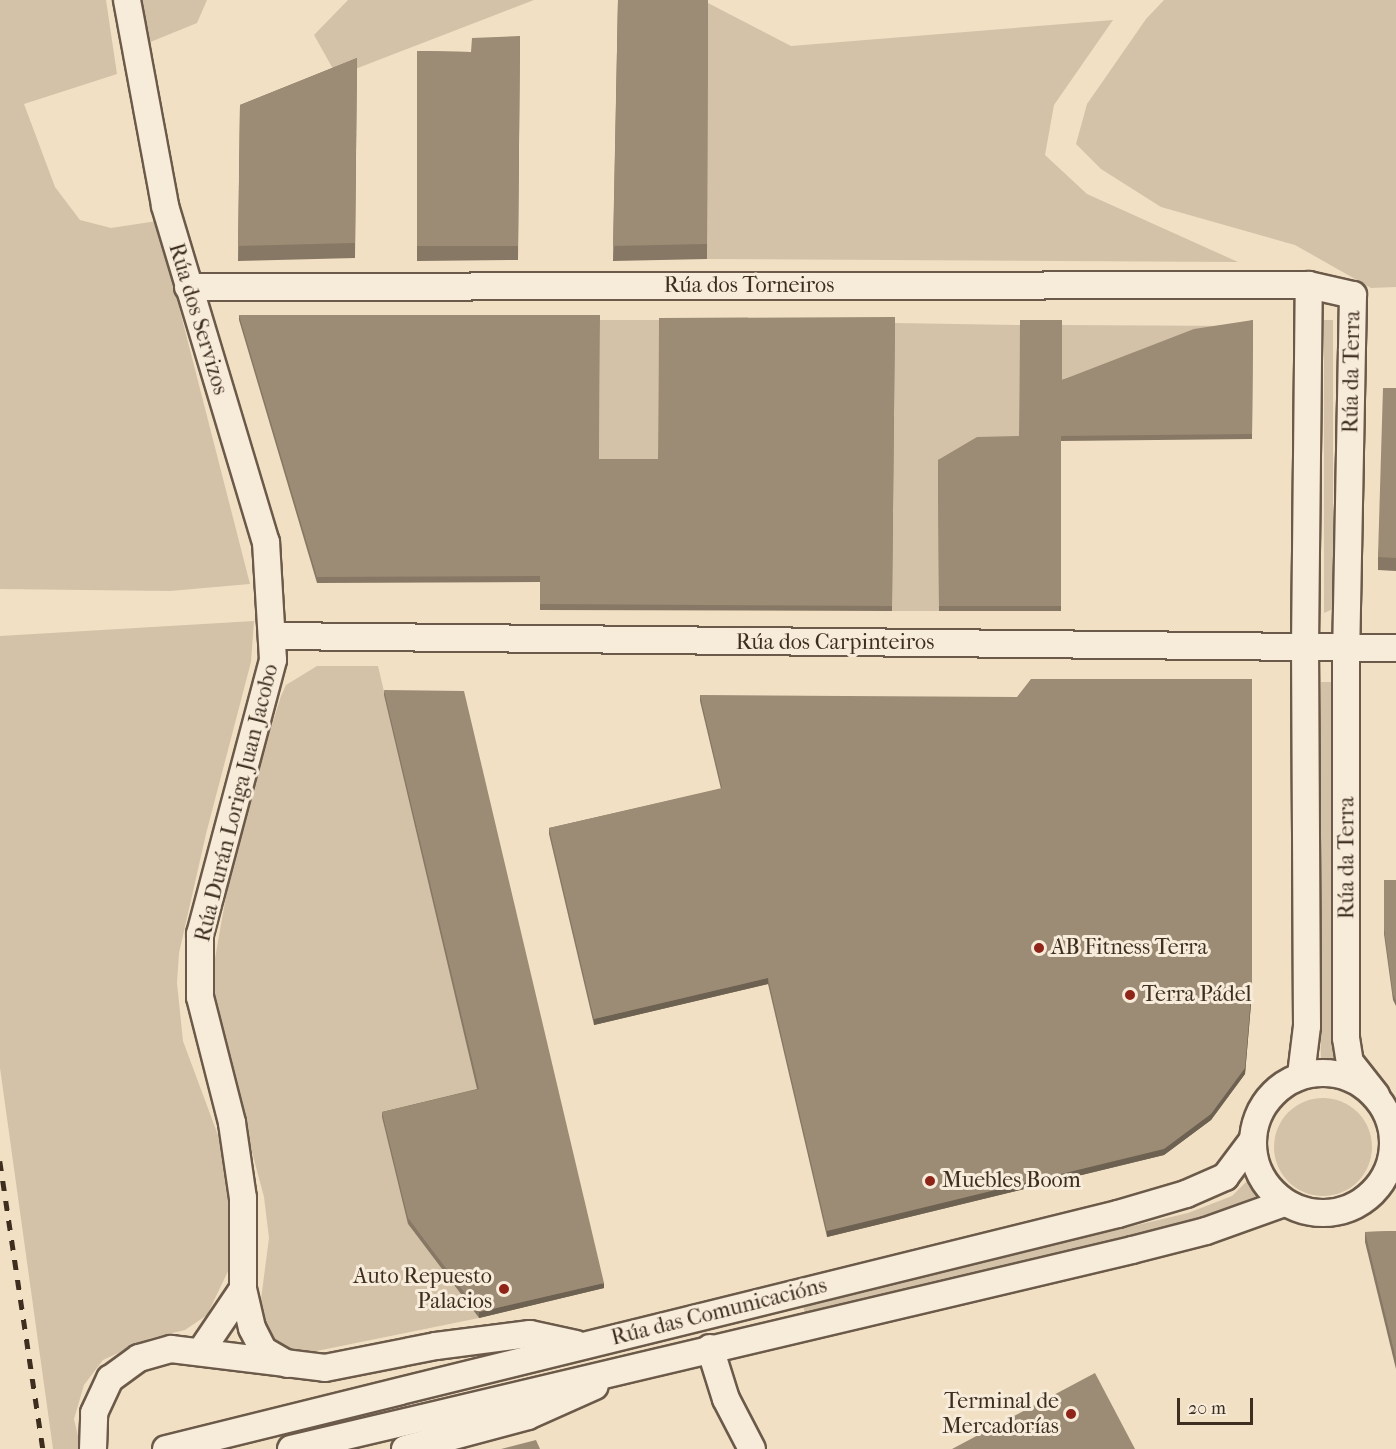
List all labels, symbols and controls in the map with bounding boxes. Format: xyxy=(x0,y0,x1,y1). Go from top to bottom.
street label: Rúa dos Servizos xyxy=(162,240,234,398)
street label: Rúa dos Torneiros xyxy=(664,273,834,299)
street label: Rúa da Terra xyxy=(1338,310,1366,434)
street label: Rúa dos Carpinteiros xyxy=(736,630,934,656)
street label: Rúa Durán Loriga Juan Jacobo xyxy=(190,661,284,945)
street label: Rúa da Terra xyxy=(1334,797,1360,919)
place label: AB Fitness Terra xyxy=(1051,935,1208,961)
marker: AB Fitness Terra xyxy=(1032,941,1046,955)
place label: Terra Pádel xyxy=(1142,982,1252,1008)
marker: Terra Pádel xyxy=(1123,988,1137,1002)
place label: Muebles Boom xyxy=(942,1168,1081,1194)
marker: Muebles Boom xyxy=(923,1174,937,1188)
place label: Auto Repuesto Palacios xyxy=(353,1263,492,1314)
street label: Rúa das Comunicacións xyxy=(608,1272,830,1352)
marker: Auto Repuesto Palacios xyxy=(497,1282,511,1296)
scale bar xyxy=(1180,1386,1256,1424)
place label: Terminal de Mercadorías xyxy=(942,1388,1059,1440)
text: 20 m xyxy=(1188,1398,1226,1419)
marker: Terminal de Mercadorías xyxy=(1064,1407,1078,1421)

